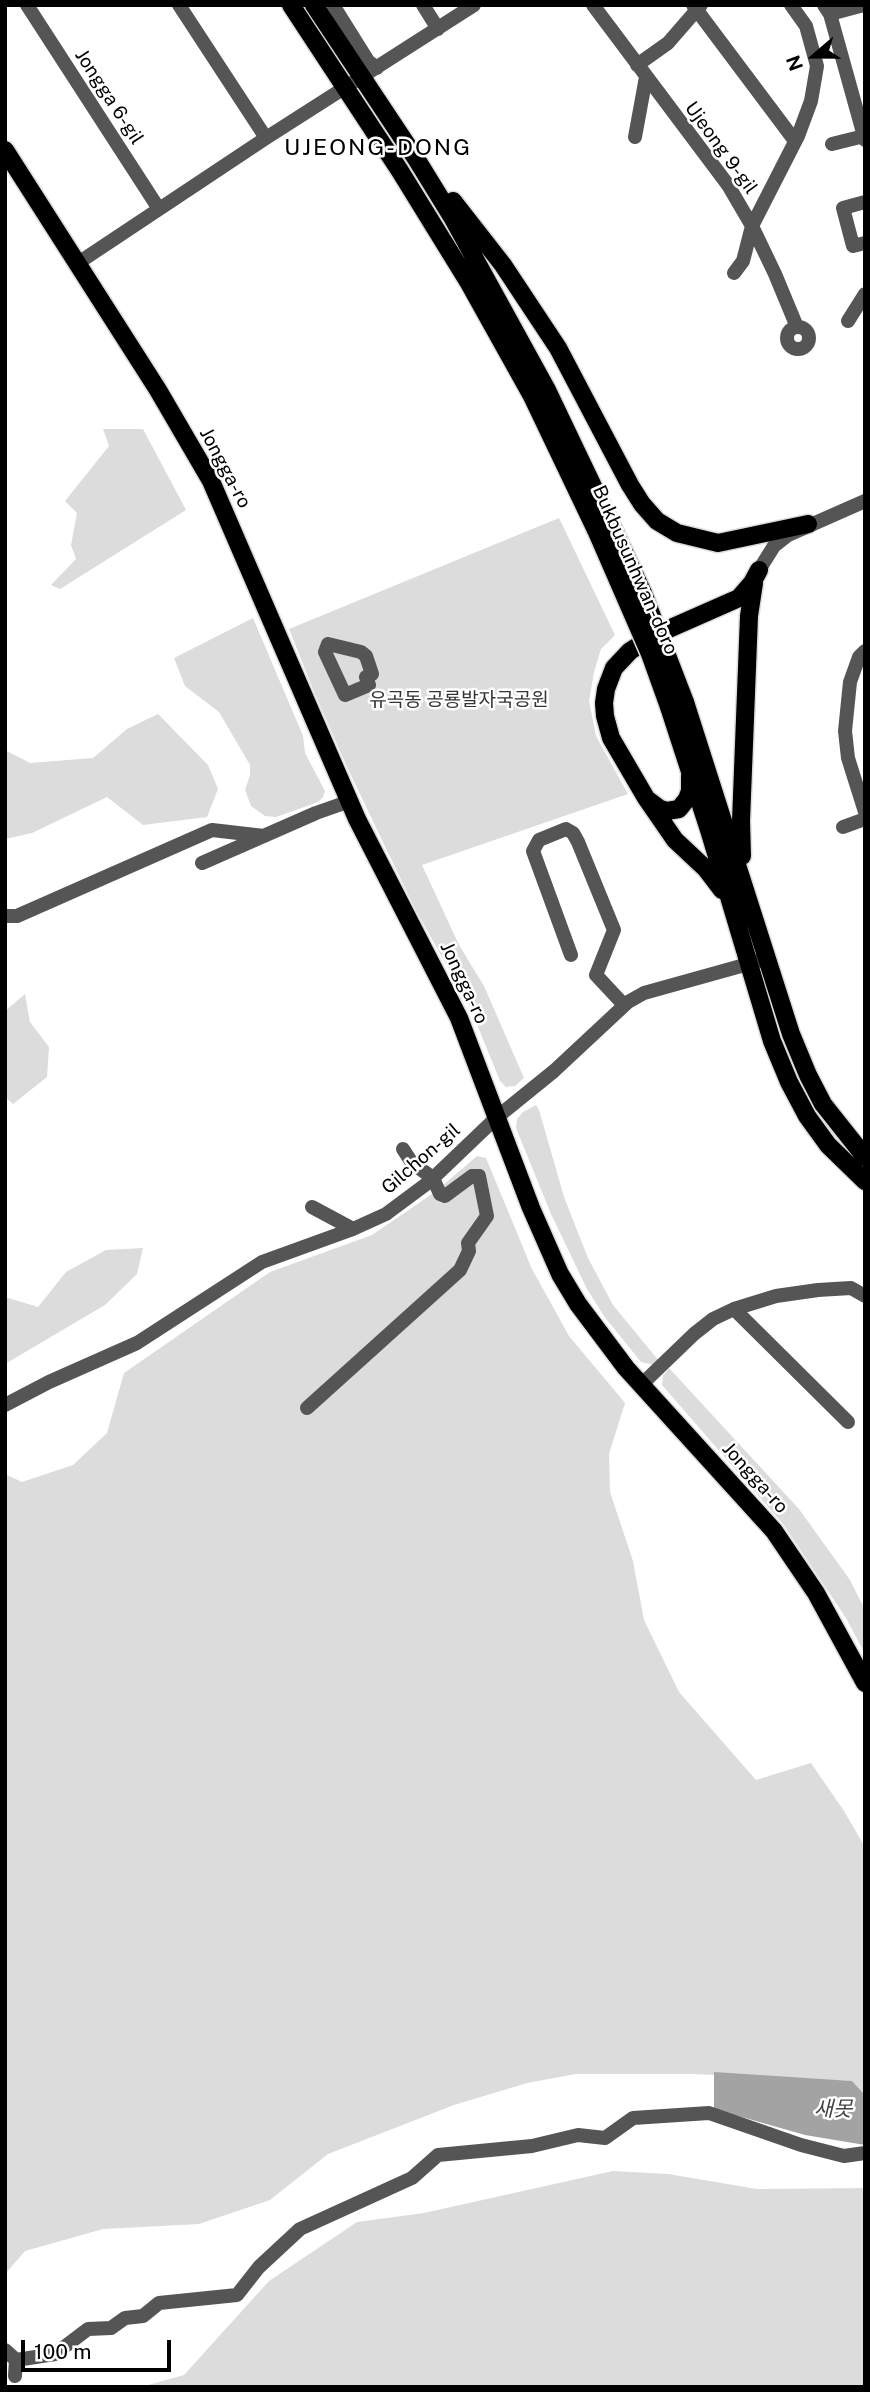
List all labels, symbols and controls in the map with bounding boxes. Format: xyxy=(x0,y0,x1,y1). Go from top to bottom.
north arrow xyxy=(779,21,849,91)
street label: Jongga 6-gil xyxy=(70,45,148,149)
text: N xyxy=(781,52,807,74)
street label: Ujeong 9-gil xyxy=(680,97,762,199)
district label: UJEONG-DONG xyxy=(285,134,471,162)
street label: Jongga-ro xyxy=(194,424,256,512)
street label: Bukbusunhwan-doro xyxy=(587,482,683,658)
park label: 유곡동 공룡발자국공원 xyxy=(369,689,549,711)
street label: Jongga-ro xyxy=(435,938,493,1028)
street label: Gilchon-gil xyxy=(377,1119,465,1199)
street label: Jongga-ro xyxy=(717,1438,793,1518)
water label: 새못 xyxy=(814,2097,852,2123)
scale bar xyxy=(24,2326,175,2370)
text: 100 m xyxy=(34,2339,91,2364)

